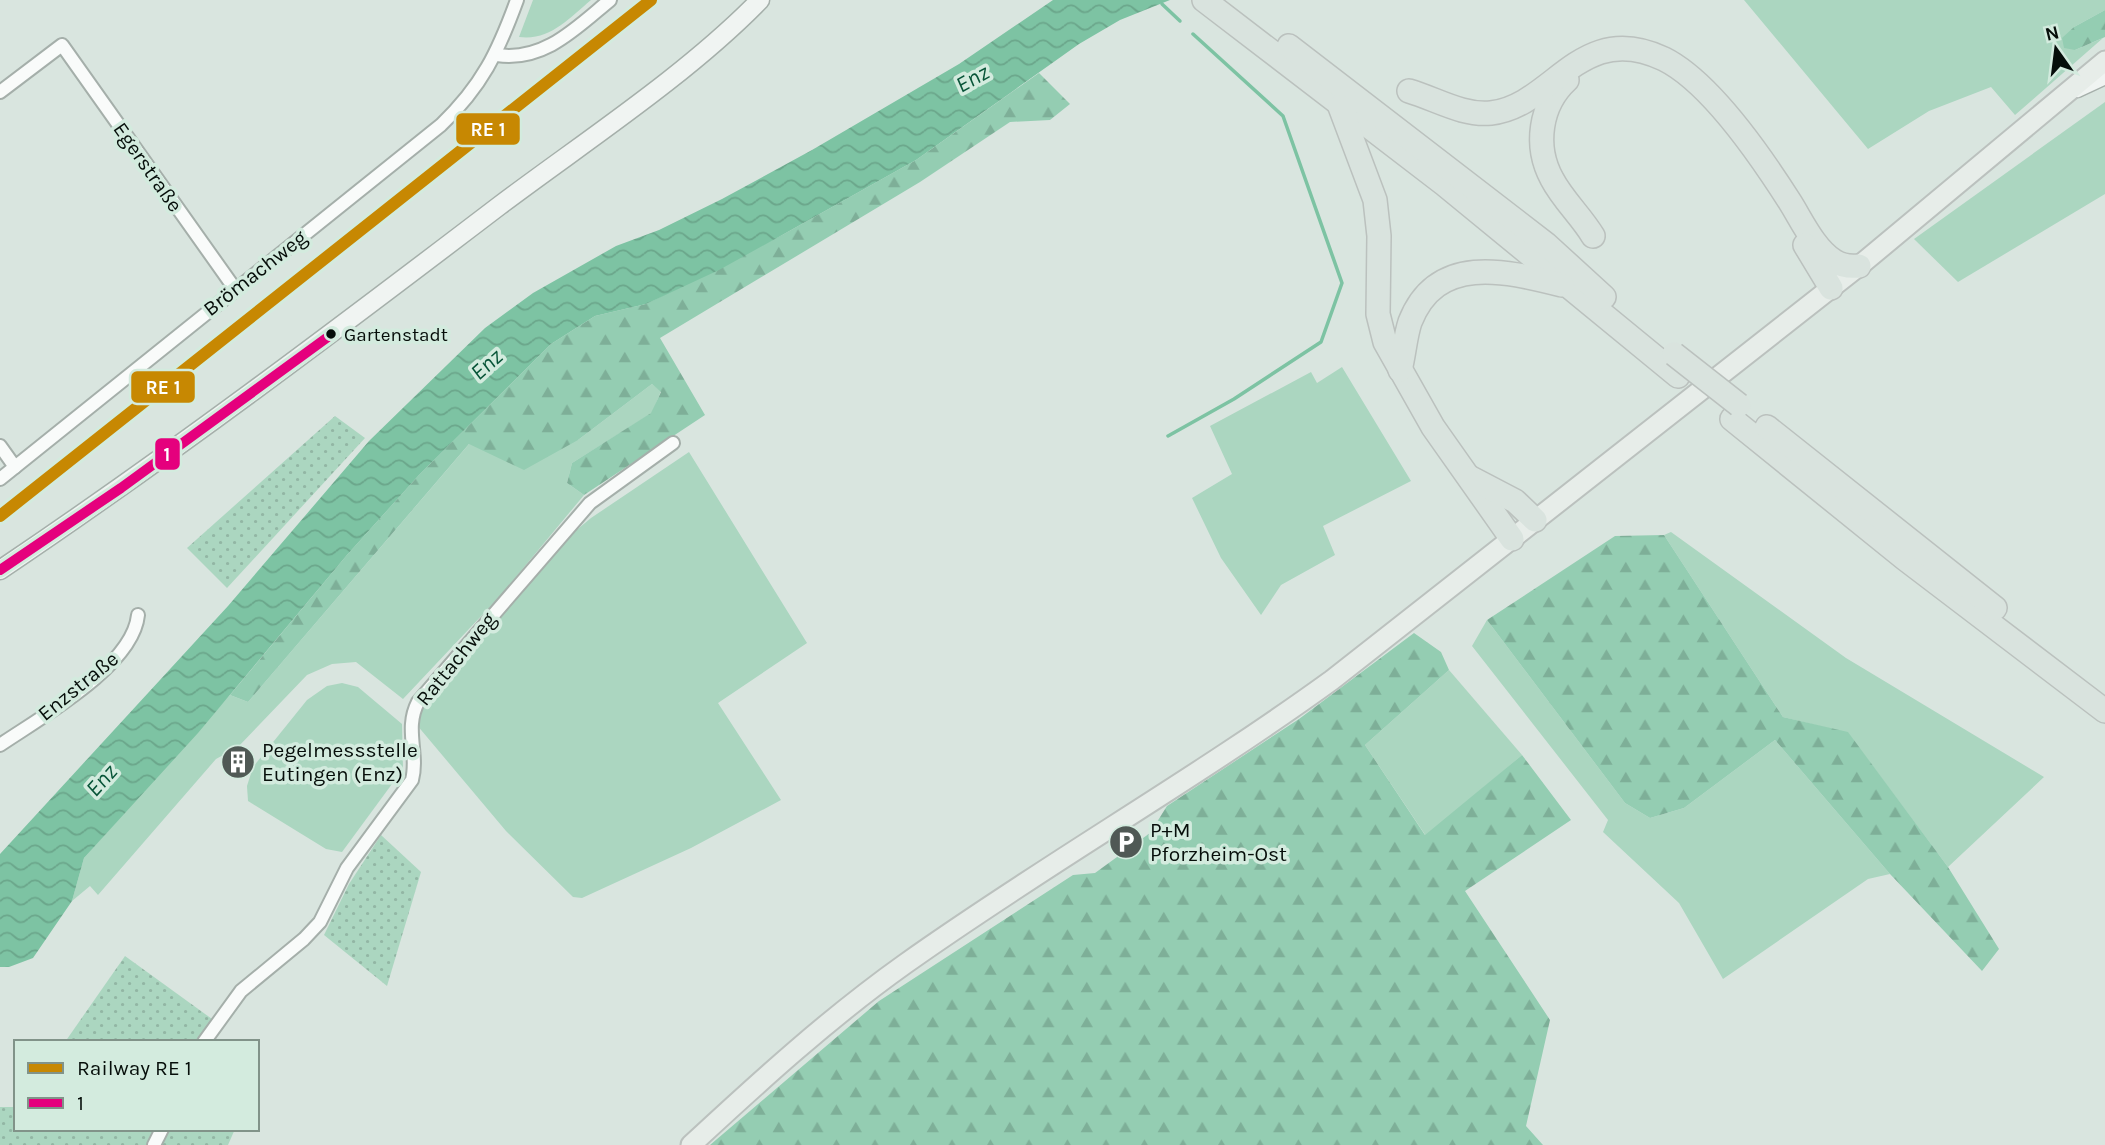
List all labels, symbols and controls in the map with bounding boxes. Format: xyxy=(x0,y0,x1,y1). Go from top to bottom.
north arrow xyxy=(2021,14,2091,84)
text: N xyxy=(2043,21,2061,46)
water label: Enz xyxy=(951,58,994,98)
line badge: RE 1 xyxy=(455,112,521,146)
street label: Egerstraße xyxy=(108,118,188,216)
text: RE 1 xyxy=(471,119,505,141)
street label: Brömachweg xyxy=(198,225,312,321)
place label: Gartenstadt xyxy=(344,324,448,346)
marker: Gartenstadt xyxy=(324,327,338,341)
water label: Enz xyxy=(465,343,508,386)
line badge: RE 1 xyxy=(130,370,196,404)
text: RE 1 xyxy=(146,377,180,399)
line badge: 1 xyxy=(154,437,181,471)
text: 1 xyxy=(164,444,170,466)
street label: Rattachweg xyxy=(411,607,501,711)
street label: Enzstraße xyxy=(33,646,123,726)
place label: Pegelmessstelle Eutingen (Enz) xyxy=(262,738,418,786)
building icon: Pegelmessstelle Eutingen (Enz) xyxy=(219,743,257,781)
water label: Enz xyxy=(80,759,123,802)
place label: P+M Pforzheim-Ost xyxy=(1150,818,1287,866)
parking icon: P+M Pforzheim-Ost xyxy=(1107,823,1145,861)
legend xyxy=(14,1040,259,1131)
text: Railway RE 1 xyxy=(77,1056,192,1080)
text: 1 xyxy=(77,1091,84,1115)

